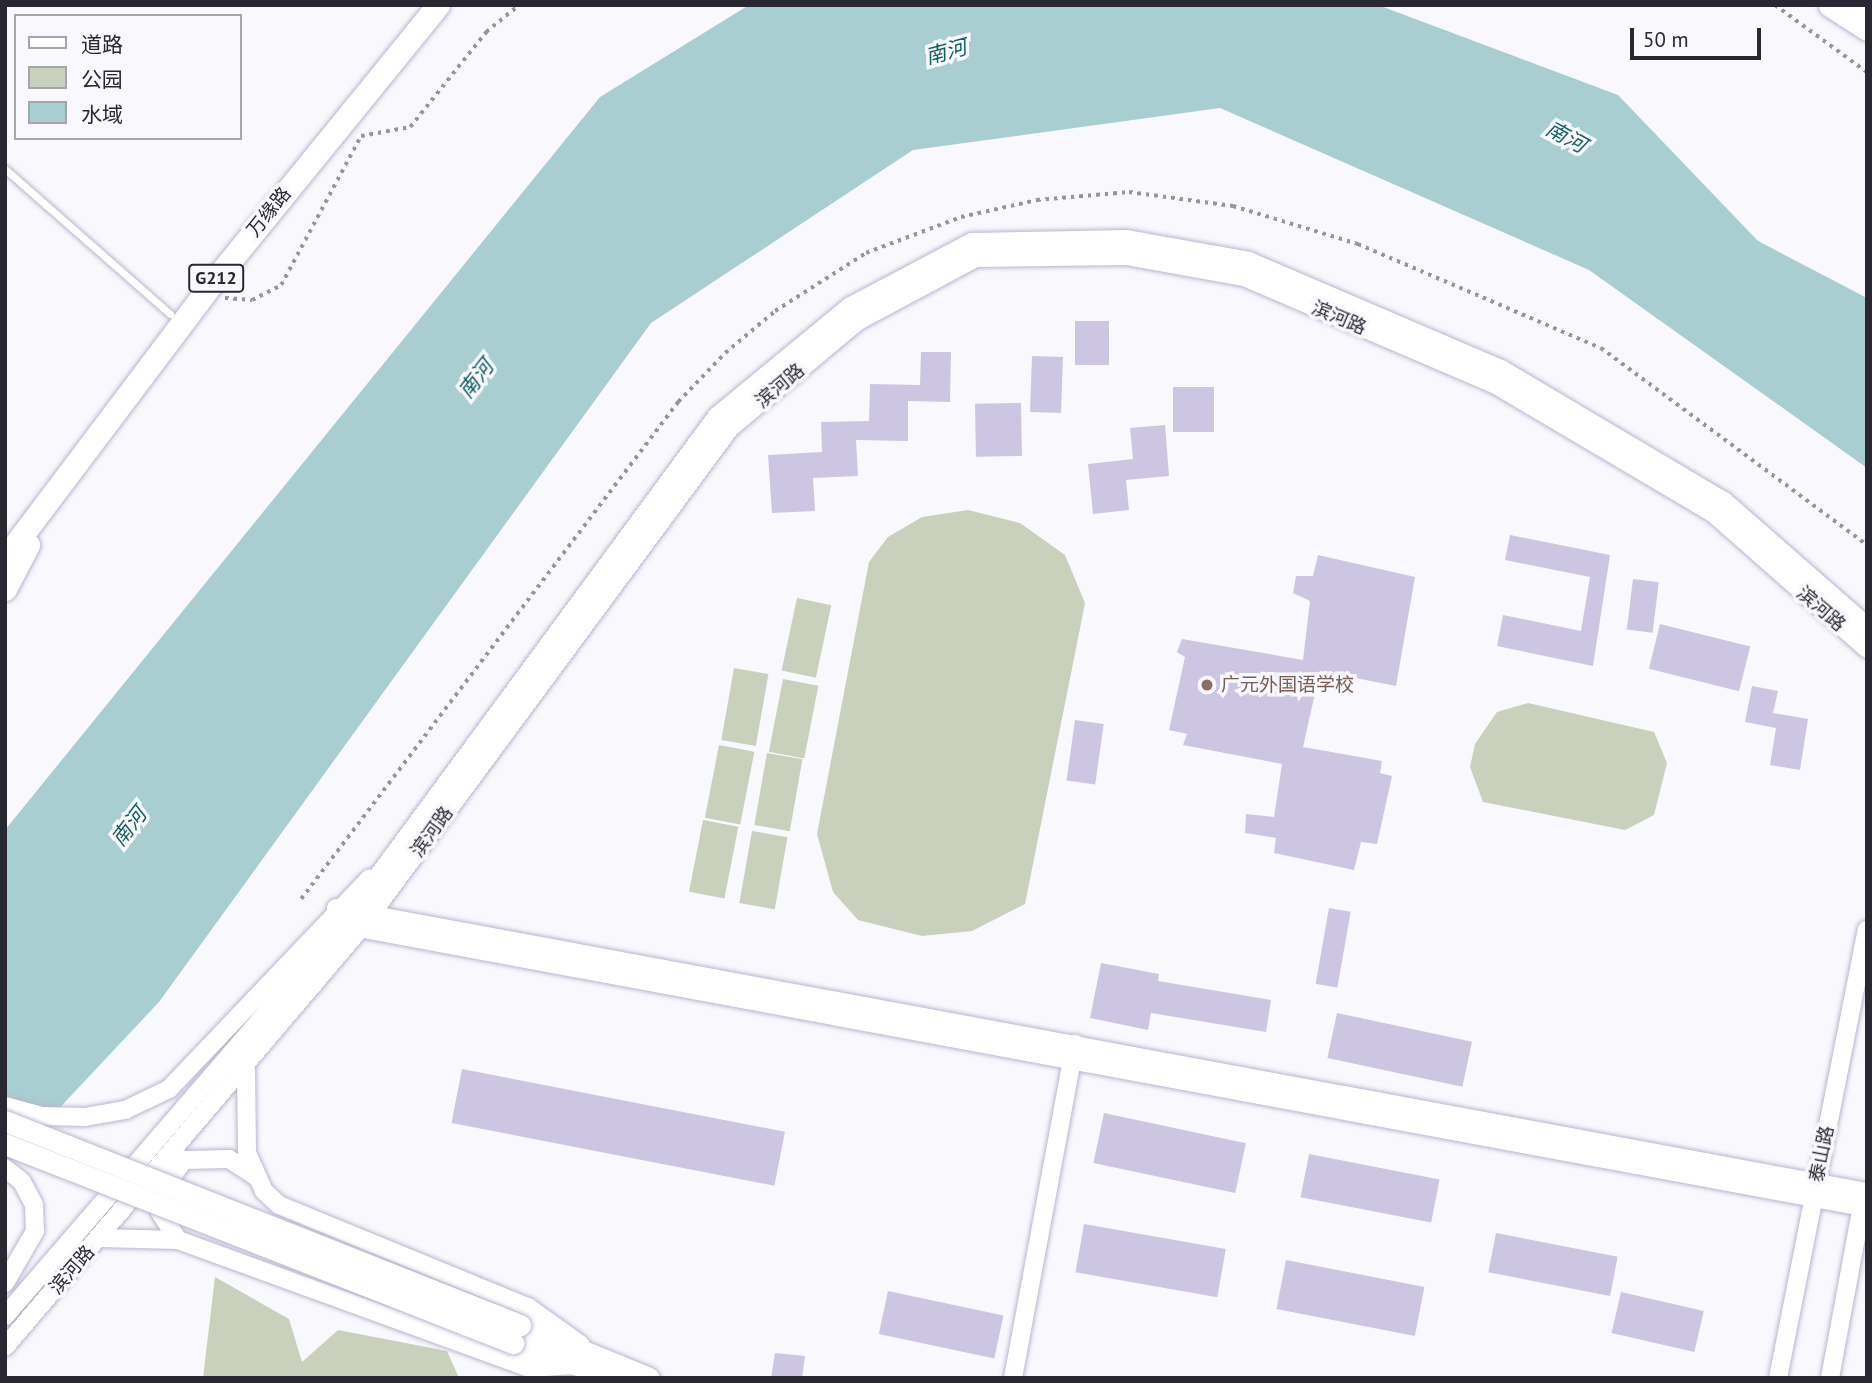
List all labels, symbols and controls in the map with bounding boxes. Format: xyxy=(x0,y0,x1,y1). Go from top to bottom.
legend xyxy=(14,14,242,140)
scale bar xyxy=(1634,14,1765,58)
text: 50 m xyxy=(1643,26,1689,53)
text: 道路 xyxy=(81,31,123,58)
water label: 南河 xyxy=(922,34,970,70)
text: 公园 xyxy=(81,66,123,93)
text: 水域 xyxy=(81,101,123,128)
water label: 南河 xyxy=(1542,116,1590,158)
street label: 万缘路 xyxy=(242,183,296,241)
road number: G212 xyxy=(188,264,244,292)
street label: 滨河路 xyxy=(1308,296,1370,340)
water label: 南河 xyxy=(453,355,499,403)
street label: 滨河路 xyxy=(751,359,809,413)
street label: 滨河路 xyxy=(1792,582,1850,636)
place label: 广元外国语学校 xyxy=(1221,674,1354,696)
marker: 广元外国语学校 xyxy=(1199,677,1215,693)
street label: 滨河路 xyxy=(406,802,458,862)
water label: 南河 xyxy=(106,803,152,851)
street label: 泰山路 xyxy=(1805,1124,1839,1184)
street label: 滨河路 xyxy=(45,1241,99,1299)

